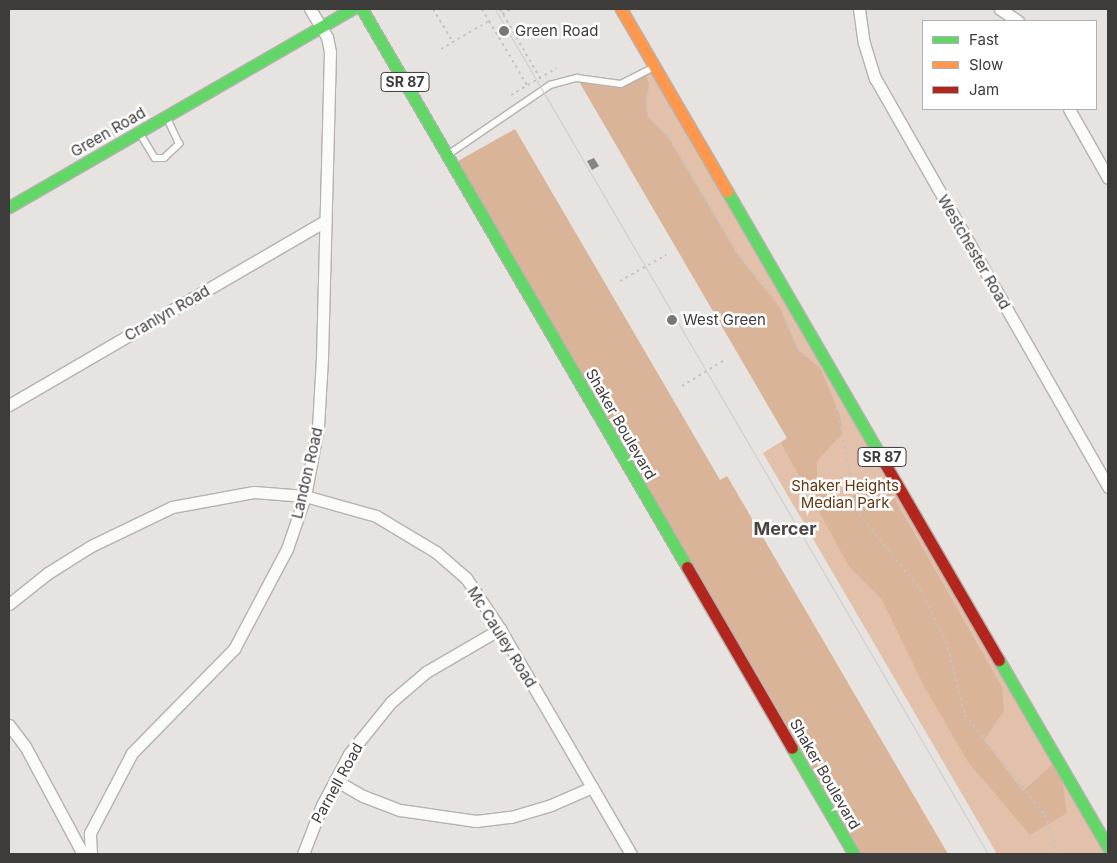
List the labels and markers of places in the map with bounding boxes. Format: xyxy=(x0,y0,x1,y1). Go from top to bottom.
place label: Green Road xyxy=(515,22,598,40)
marker: Green Road xyxy=(497,24,511,38)
place label: West Green xyxy=(683,311,766,329)
marker: West Green xyxy=(665,313,679,327)

